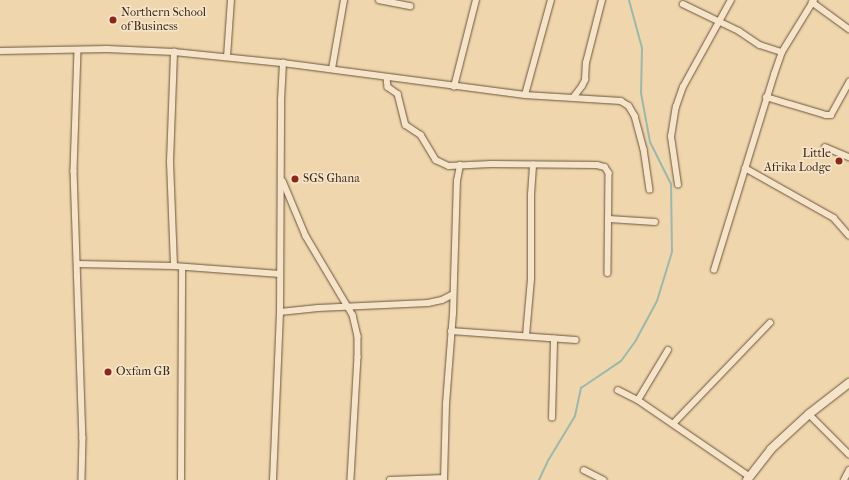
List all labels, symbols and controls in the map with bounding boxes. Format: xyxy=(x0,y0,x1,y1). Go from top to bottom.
place label: Northern School of Business xyxy=(121,6,206,34)
marker: Northern School of Business xyxy=(108,15,118,25)
place label: Little Afrika Lodge xyxy=(764,147,831,175)
marker: Little Afrika Lodge xyxy=(834,156,844,166)
place label: SGS Ghana xyxy=(303,172,360,186)
marker: SGS Ghana xyxy=(290,174,300,184)
place label: Oxfam GB xyxy=(116,365,170,379)
marker: Oxfam GB xyxy=(103,367,113,377)

